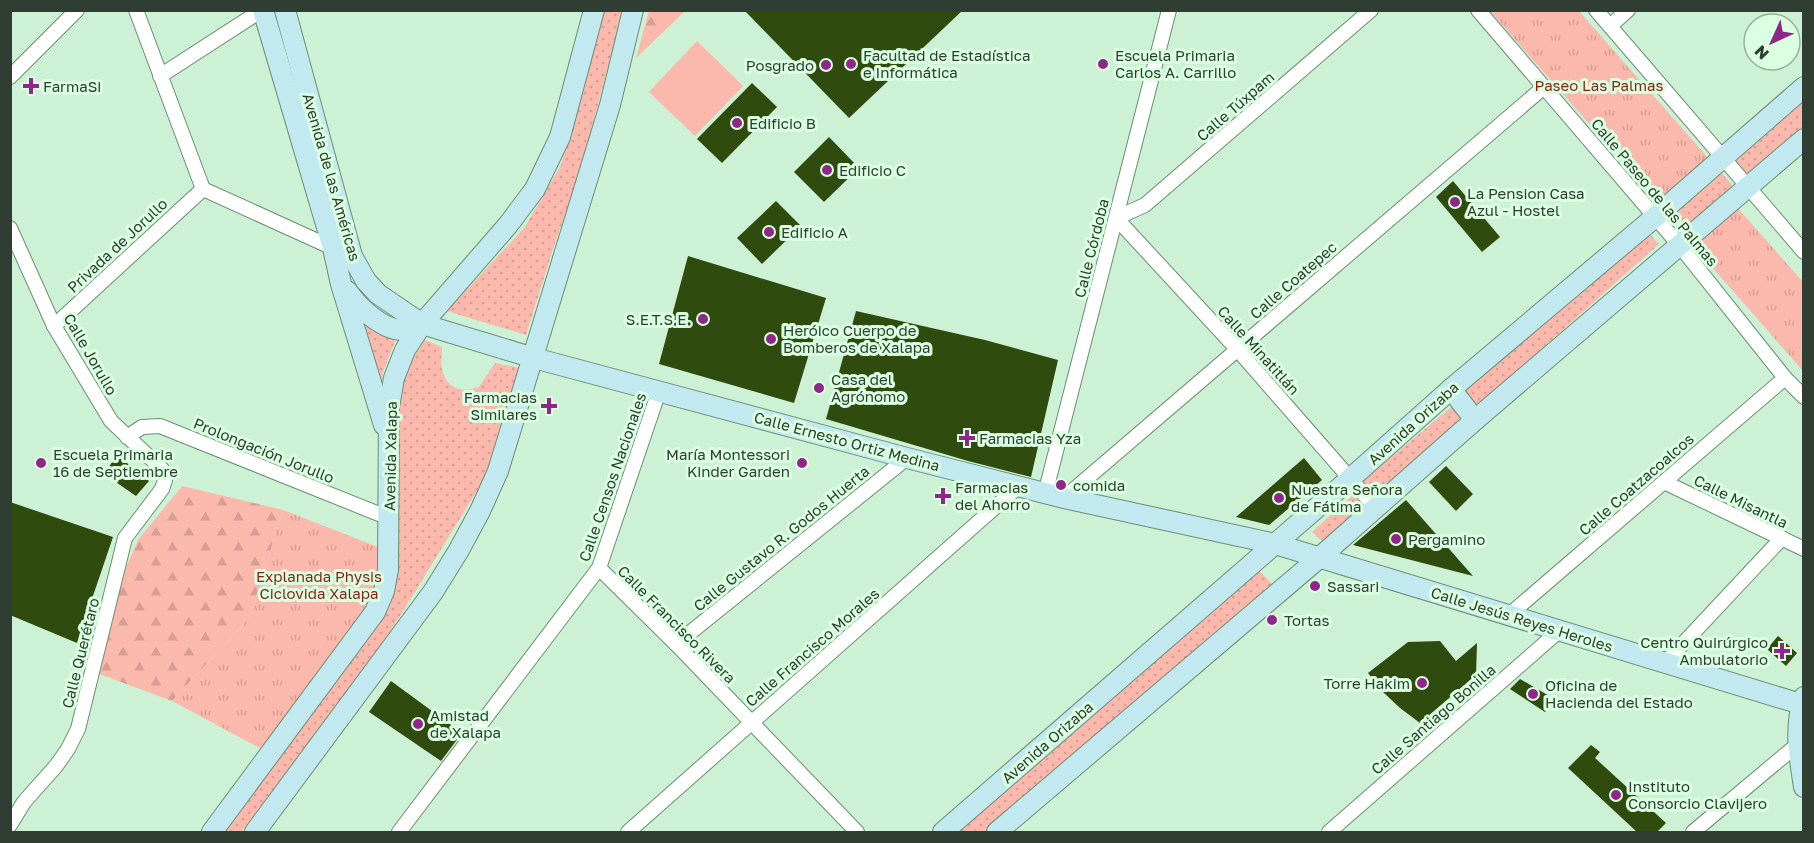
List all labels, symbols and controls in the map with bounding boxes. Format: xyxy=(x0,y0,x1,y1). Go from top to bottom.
north arrow xyxy=(1742,12,1802,72)
text: N xyxy=(1750,41,1773,64)
place label: Facultad de Estadística e Informática xyxy=(863,46,1030,81)
place label: Escuela Primaria Carlos A. Carrillo xyxy=(1115,46,1236,81)
place label: Posgrado xyxy=(746,56,814,74)
marker: Facultad de Estadística e Informática xyxy=(844,57,858,71)
marker: Escuela Primaria Carlos A. Carrillo xyxy=(1096,57,1110,71)
marker: Posgrado xyxy=(819,58,833,72)
street label: Calle Túxpam xyxy=(1193,67,1277,145)
park label: Paseo Las Palmas xyxy=(1534,76,1664,94)
place label: FarmaSi xyxy=(43,77,101,95)
marker: FarmaSi xyxy=(24,79,38,93)
street label: Avenida de las Américas xyxy=(299,91,365,263)
place label: Edificio B xyxy=(749,114,816,132)
street label: Calle Paseo de las Palmas xyxy=(1588,114,1722,270)
marker: Edificio B xyxy=(730,116,744,130)
place label: Edificio C xyxy=(839,161,906,179)
marker: Edificio C xyxy=(820,163,834,177)
place label: La Pension Casa Azul - Hostel xyxy=(1467,184,1585,219)
street label: Privada de Jorullo xyxy=(63,194,171,296)
marker: La Pension Casa Azul - Hostel xyxy=(1448,195,1462,209)
street label: Calle Córdoba xyxy=(1070,197,1112,299)
place label: Edificio A xyxy=(781,223,848,241)
marker: Edificio A xyxy=(762,225,776,239)
street label: Calle Coatepec xyxy=(1246,237,1340,323)
street label: Calle Minatitlán xyxy=(1214,302,1304,398)
street label: Calle Jorullo xyxy=(60,310,122,398)
place label: S.E.T.S.E. xyxy=(626,310,691,328)
marker: S.E.T.S.E. xyxy=(696,312,710,326)
place label: Heróico Cuerpo de Bomberos de Xalapa xyxy=(783,321,931,356)
marker: Heróico Cuerpo de Bomberos de Xalapa xyxy=(764,332,778,346)
place label: Casa del Agrónomo xyxy=(831,370,905,405)
street label: Avenida Orizaba xyxy=(1364,378,1462,468)
marker: Casa del Agrónomo xyxy=(812,381,826,395)
place label: Farmacias Similares xyxy=(464,388,537,423)
street label: Calle Censos Nacionales xyxy=(575,390,649,564)
marker: Farmacias Similares xyxy=(542,399,556,413)
street label: Avenida Xalapa xyxy=(380,401,400,511)
street label: Calle Ernesto Ortiz Medina xyxy=(752,408,942,474)
street label: Prolongación Jorullo xyxy=(191,414,337,486)
place label: Farmacias Yza xyxy=(979,429,1081,447)
street label: Calle Coatzacoalcos xyxy=(1575,429,1697,539)
marker: Farmacias Yza xyxy=(960,431,974,445)
place label: Escuela Primaria 16 de Septiembre xyxy=(53,445,178,480)
place label: María Montessori Kinder Garden xyxy=(666,445,790,480)
marker: Escuela Primaria 16 de Septiembre xyxy=(34,456,48,470)
marker: María Montessori Kinder Garden xyxy=(795,456,809,470)
street label: Calle Gustavo R. Godos Huerta xyxy=(689,461,873,615)
street label: Calle Misantla xyxy=(1691,470,1791,532)
place label: comida xyxy=(1073,476,1125,494)
place label: Farmacias del Ahorro xyxy=(955,478,1030,513)
marker: comida xyxy=(1054,478,1068,492)
place label: Nuestra Señora de Fátima xyxy=(1291,480,1403,515)
marker: Farmacias del Ahorro xyxy=(936,489,950,503)
marker: Nuestra Señora de Fátima xyxy=(1272,491,1286,505)
place label: Pergamino xyxy=(1408,530,1485,548)
marker: Pergamino xyxy=(1389,532,1403,546)
street label: Calle Francisco Rivera xyxy=(614,561,740,687)
park label: Explanada Physis Ciclovida Xalapa xyxy=(256,567,382,602)
place label: Sassari xyxy=(1327,577,1379,595)
marker: Sassari xyxy=(1308,579,1322,593)
street label: Calle Jesús Reyes Heroles xyxy=(1429,583,1615,655)
street label: Calle Francisco Morales xyxy=(741,584,883,710)
street label: Calle Querétaro xyxy=(58,596,102,710)
place label: Tortas xyxy=(1284,611,1330,629)
marker: Tortas xyxy=(1265,613,1279,627)
place label: Centro Quirúrgico Ambulatorio xyxy=(1640,633,1768,668)
marker: Centro Quirúrgico Ambulatorio xyxy=(1773,642,1791,660)
street label: Calle Santiago Bonilla xyxy=(1367,660,1499,778)
place label: Torre Hakim xyxy=(1323,674,1410,692)
marker: Torre Hakim xyxy=(1415,676,1429,690)
place label: Oficina de Hacienda del Estado xyxy=(1545,676,1693,711)
marker: Oficina de Hacienda del Estado xyxy=(1526,687,1540,701)
street label: Avenida Orizaba xyxy=(998,697,1096,787)
place label: Amistad de Xalapa xyxy=(430,706,501,741)
marker: Amistad de Xalapa xyxy=(411,717,425,731)
place label: Instituto Consorcio Clavijero xyxy=(1628,777,1767,812)
marker: Instituto Consorcio Clavijero xyxy=(1609,788,1623,802)

